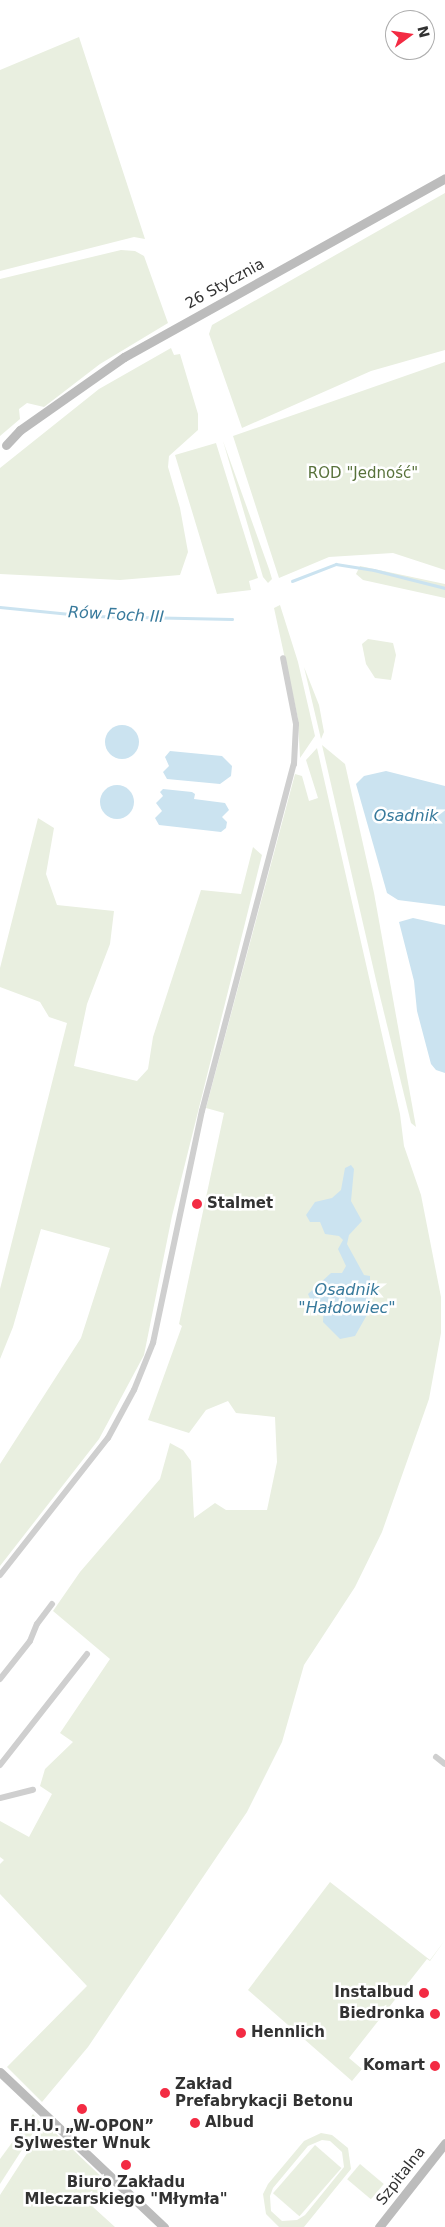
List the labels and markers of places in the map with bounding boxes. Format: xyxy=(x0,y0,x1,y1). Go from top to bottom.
place label: Stalmet xyxy=(207,1195,273,1213)
marker: Stalmet xyxy=(191,1198,203,1210)
place label: Instalbud xyxy=(334,1984,414,2002)
marker: Instalbud xyxy=(418,1987,430,1999)
place label: Biedronka xyxy=(339,2005,425,2023)
marker: Biedronka xyxy=(429,2008,441,2020)
place label: Hennlich xyxy=(251,2024,325,2042)
marker: Hennlich xyxy=(235,2027,247,2039)
place label: Komart xyxy=(363,2057,425,2075)
marker: Komart xyxy=(429,2060,441,2072)
place label: Zakład Prefabrykacji Betonu xyxy=(175,2075,353,2110)
marker: Zakład Prefabrykacji Betonu xyxy=(159,2087,171,2099)
marker: F.H.U. „W-OPON” Sylwester Wnuk xyxy=(76,2103,88,2115)
place label: Albud xyxy=(205,2114,254,2132)
place label: F.H.U. „W-OPON” Sylwester Wnuk xyxy=(10,2117,154,2152)
marker: Albud xyxy=(189,2117,201,2129)
marker: Biuro Zakładu Mleczarskiego "Młymła" xyxy=(120,2159,132,2171)
place label: Biuro Zakładu Mleczarskiego "Młymła" xyxy=(24,2173,228,2208)

